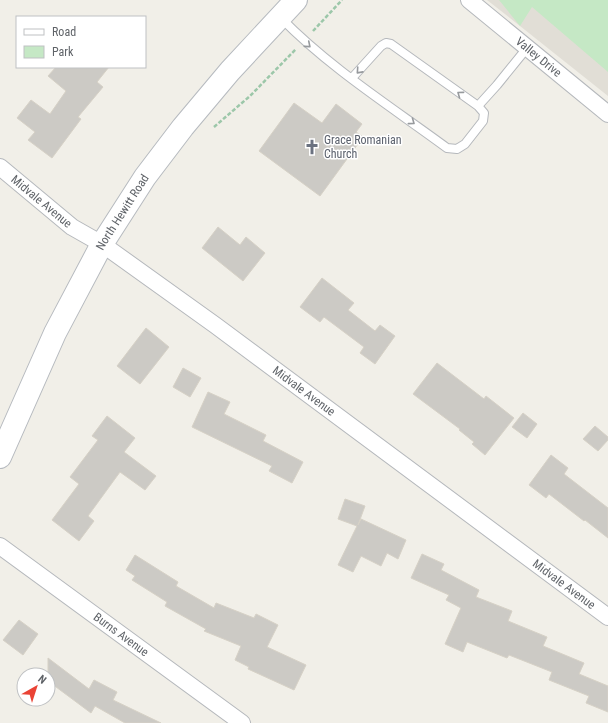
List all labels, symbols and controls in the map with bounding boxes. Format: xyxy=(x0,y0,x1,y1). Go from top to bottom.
legend xyxy=(16,16,146,68)
text: Road xyxy=(52,25,76,39)
street label: Valley Drive xyxy=(513,34,565,80)
one-way arrow xyxy=(303,40,311,47)
text: Park xyxy=(52,45,74,59)
one-way arrow xyxy=(356,66,363,74)
one-way arrow xyxy=(458,92,465,99)
one-way arrow xyxy=(408,117,415,124)
place label: Grace Romanian Church xyxy=(324,133,402,161)
church icon: Grace Romanian Church xyxy=(303,138,321,156)
street label: Midvale Avenue xyxy=(8,172,75,231)
street label: North Hewitt Road xyxy=(93,172,152,252)
street label: Midvale Avenue xyxy=(270,363,338,419)
street label: Midvale Avenue xyxy=(530,557,598,612)
street label: Burns Avenue xyxy=(91,610,152,660)
north arrow xyxy=(16,667,56,707)
text: N xyxy=(35,672,49,687)

